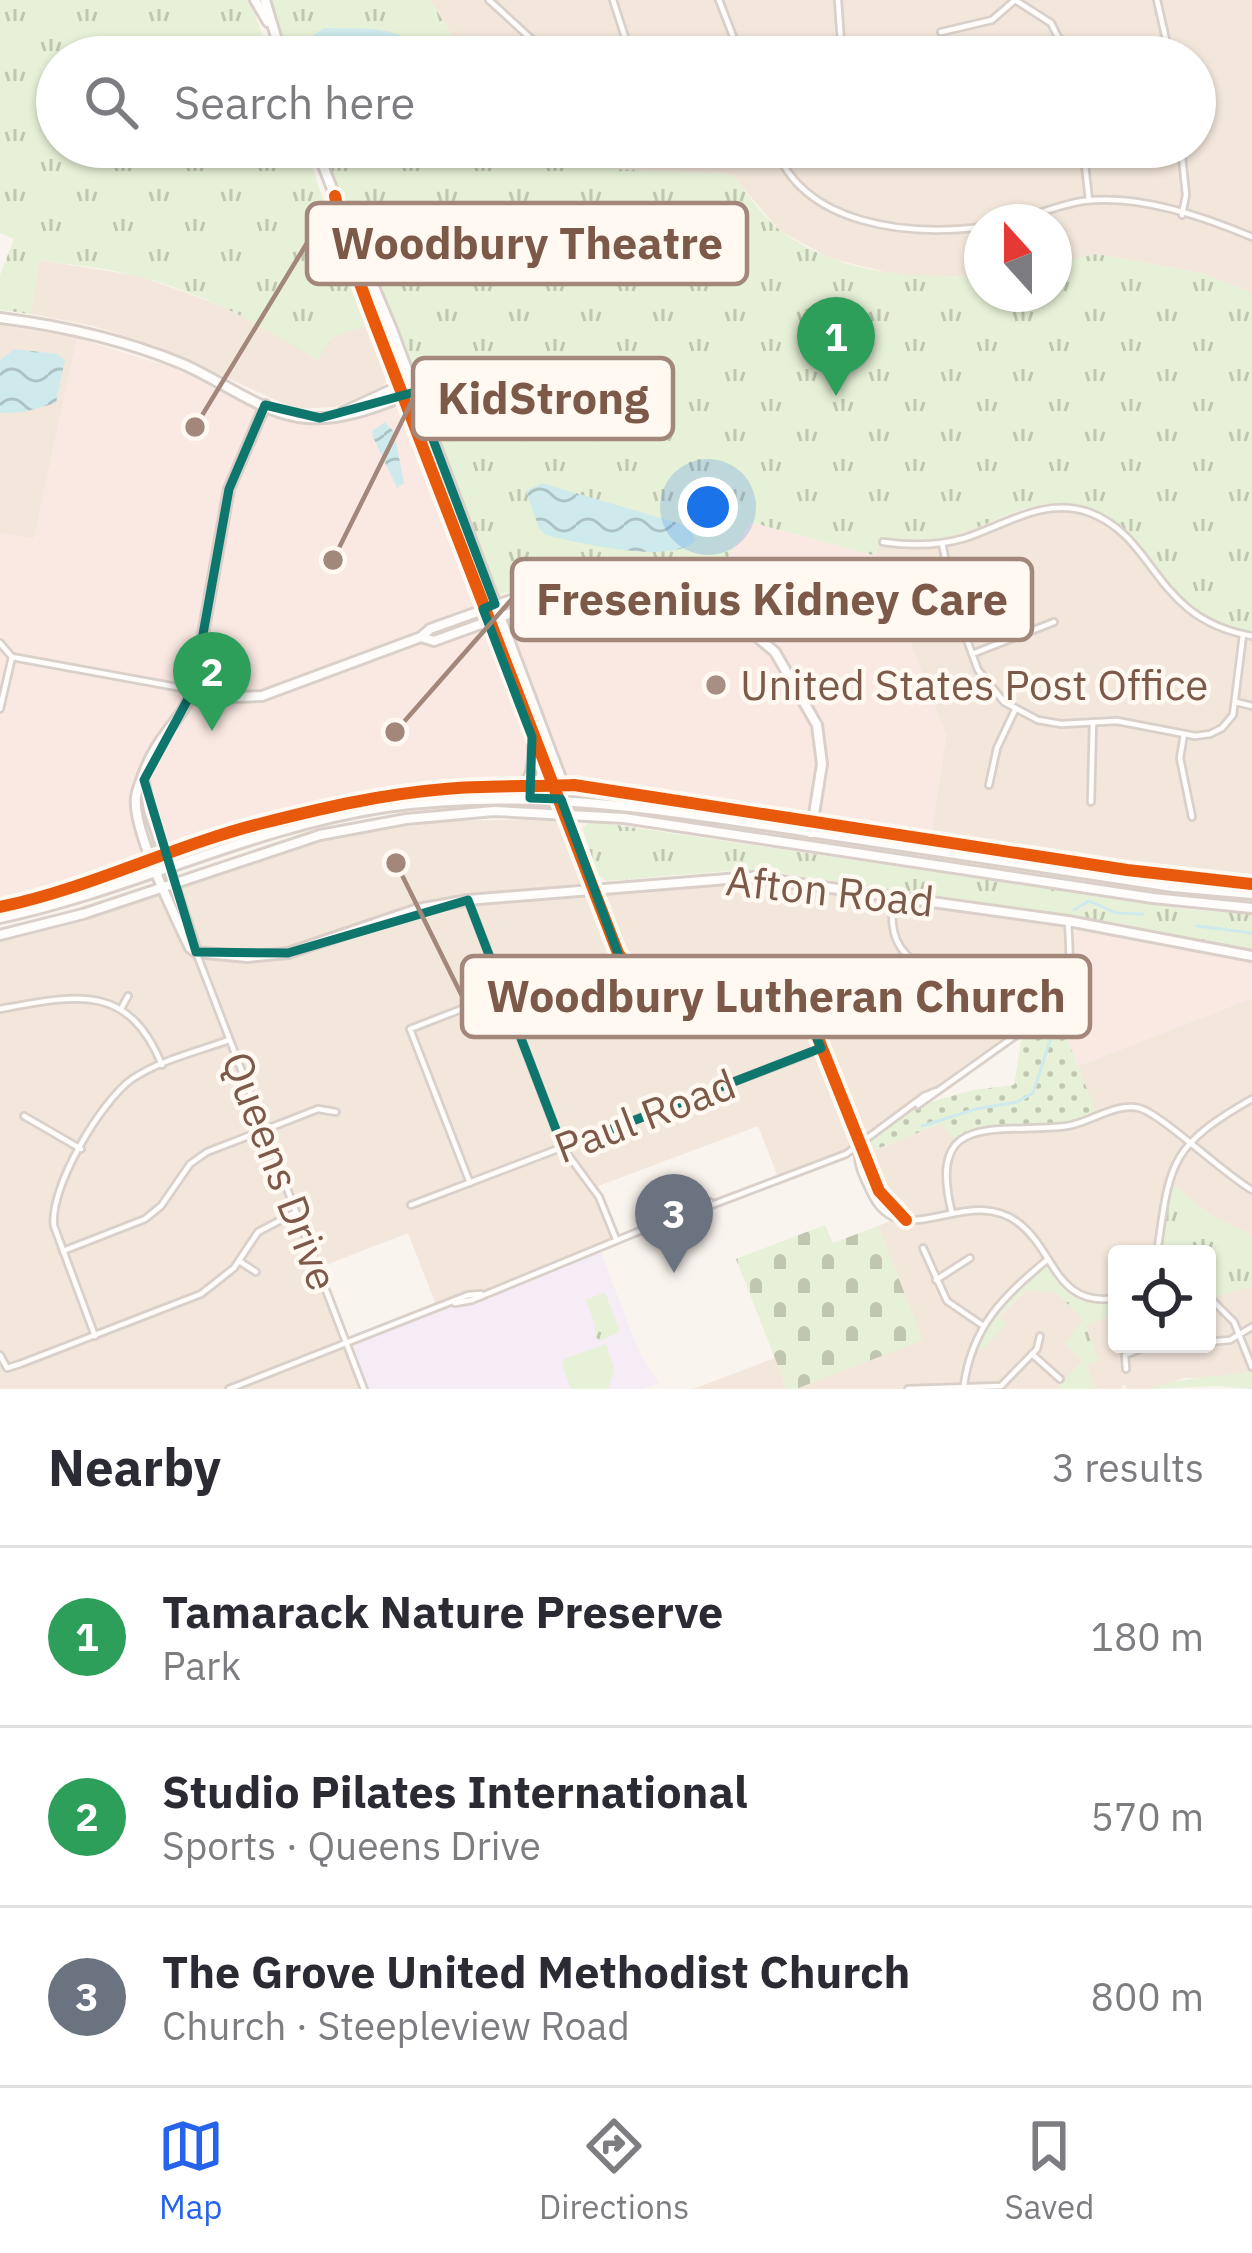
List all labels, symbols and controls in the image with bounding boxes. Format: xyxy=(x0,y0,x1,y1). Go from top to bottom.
search box xyxy=(36,36,1216,168)
icon: search xyxy=(78,69,144,135)
text: Search here xyxy=(174,73,415,131)
callout: Woodbury Theatre xyxy=(307,203,747,284)
north arrow xyxy=(964,204,1072,312)
text: Woodbury Theatre xyxy=(331,213,723,271)
pin: 1 xyxy=(797,297,875,396)
callout: KidStrong xyxy=(413,358,673,439)
text: KidStrong xyxy=(437,368,649,426)
your location xyxy=(678,477,738,537)
callout: Fresenius Kidney Care xyxy=(512,559,1032,640)
text: Fresenius Kidney Care xyxy=(536,569,1008,627)
pin: 2 xyxy=(173,632,251,731)
place label: United States Post Office xyxy=(740,657,1208,712)
marker: United States Post Office xyxy=(703,672,729,698)
street label: Afton Road xyxy=(723,852,937,929)
callout: Woodbury Lutheran Church xyxy=(462,956,1090,1037)
text: Woodbury Lutheran Church xyxy=(486,966,1066,1024)
street label: Queens Drive xyxy=(210,1044,351,1298)
street label: Paul Road xyxy=(547,1056,743,1175)
pin: 3 xyxy=(635,1174,713,1273)
map controls xyxy=(1108,1245,1216,1353)
button: locate xyxy=(1108,1245,1216,1353)
text: Nearby xyxy=(48,1434,221,1500)
text: 3 results xyxy=(1052,1442,1204,1493)
text: Tamarack Nature Preserve xyxy=(162,1582,723,1640)
text: 1 xyxy=(75,1611,99,1662)
text: 180 m xyxy=(1091,1611,1204,1662)
text: Park xyxy=(162,1640,241,1691)
text: Studio Pilates International xyxy=(162,1762,748,1820)
text: 2 xyxy=(75,1791,99,1842)
text: 570 m xyxy=(1091,1791,1204,1842)
text: Sports · Queens Drive xyxy=(162,1820,541,1871)
text: The Grove United Methodist Church xyxy=(162,1942,910,2000)
text: 3 xyxy=(75,1971,99,2022)
text: 800 m xyxy=(1091,1971,1204,2022)
text: Church · Steepleview Road xyxy=(162,2000,630,2051)
tab: Map xyxy=(158,2113,224,2228)
tab: Directions xyxy=(539,2113,689,2228)
tab: Saved xyxy=(1005,2113,1094,2228)

